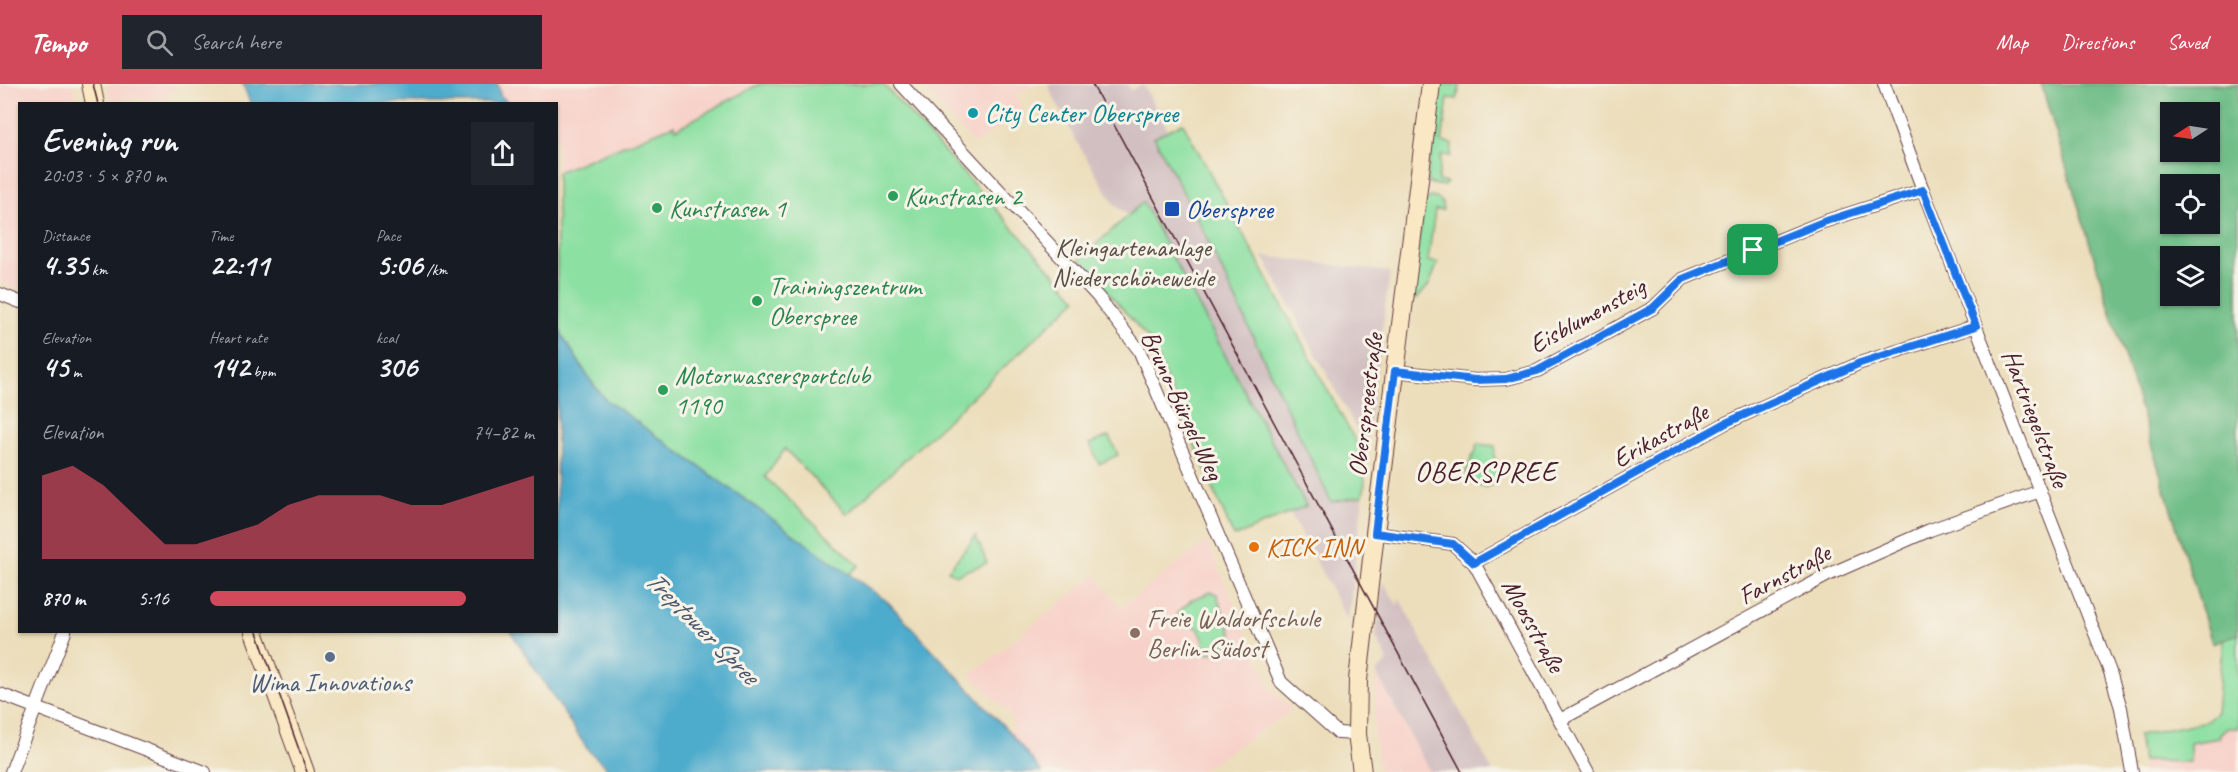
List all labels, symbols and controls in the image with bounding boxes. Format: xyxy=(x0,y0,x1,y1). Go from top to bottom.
search box xyxy=(122,15,542,69)
text: Tempo xyxy=(30,25,86,60)
icon: search xyxy=(143,26,176,59)
text: Search here xyxy=(191,28,281,56)
text: Map xyxy=(1996,29,2028,55)
text: Directions xyxy=(2061,29,2134,55)
text: Saved xyxy=(2167,29,2208,55)
place label: City Center Oberspree xyxy=(985,97,1180,130)
north arrow xyxy=(2160,102,2220,162)
map controls xyxy=(2160,102,2220,306)
marker: City Center Oberspree xyxy=(966,106,980,120)
text: Evening run xyxy=(42,119,177,161)
button: share xyxy=(471,122,534,185)
text: 20:03 · 5 × 870 m xyxy=(42,163,166,188)
button: locate xyxy=(2160,174,2220,234)
place label: Kunstrasen 2 xyxy=(905,180,1024,213)
marker: Kunstrasen 2 xyxy=(886,189,900,203)
place label: Kunstrasen 1 xyxy=(669,192,787,225)
place label: Oberspree xyxy=(1186,193,1275,226)
marker: Oberspree xyxy=(1163,200,1181,218)
marker: Kunstrasen 1 xyxy=(650,201,664,215)
pin xyxy=(1727,224,1778,275)
text: Distance xyxy=(42,226,90,246)
text: Time xyxy=(209,226,233,246)
text: Pace xyxy=(376,226,401,246)
park label: Kleingartenanlage Niederschöneweide xyxy=(1052,231,1217,294)
icon: arrive xyxy=(1736,233,1769,266)
text: 4.35 xyxy=(42,246,88,284)
text: 22:11 xyxy=(209,246,269,284)
text: 5:06 xyxy=(376,246,423,284)
button: layers xyxy=(2160,246,2220,306)
text: km xyxy=(88,260,107,280)
text: /km xyxy=(423,260,447,280)
street label: Eisblumensteig xyxy=(1523,269,1653,361)
place label: Trainingszentrum Oberspree xyxy=(769,270,924,333)
marker: Trainingszentrum Oberspree xyxy=(750,294,764,308)
street label: Bruno-Bürgel-Weg xyxy=(1133,325,1232,487)
text: Elevation xyxy=(42,328,91,348)
text: Heart rate xyxy=(209,328,267,348)
text: kcal xyxy=(376,328,397,348)
street label: Oberspreestraße xyxy=(1340,329,1391,479)
street label: Hartriegelstraße xyxy=(1994,345,2078,494)
text: 45 xyxy=(42,348,69,386)
text: 142 xyxy=(209,348,250,386)
text: 306 xyxy=(376,348,417,386)
place label: Motorwassersportclub 1190 xyxy=(675,359,872,422)
text: m xyxy=(69,362,81,382)
text: bpm xyxy=(250,362,275,382)
marker: Motorwassersportclub 1190 xyxy=(656,383,670,397)
street label: Erikastraße xyxy=(1607,394,1716,475)
text: Elevation xyxy=(42,420,104,445)
text: 74–82 m xyxy=(473,420,534,445)
district label: OBERSPREE xyxy=(1415,454,1559,489)
place label: KICK INN xyxy=(1266,531,1366,564)
street label: Farnstraße xyxy=(1733,535,1838,612)
marker: KICK INN xyxy=(1247,540,1261,554)
water label: Treptower Spree xyxy=(638,563,769,694)
street label: Moosstraße xyxy=(1494,573,1574,680)
text: 870 m xyxy=(42,586,85,611)
text: 5:16 xyxy=(138,586,169,611)
place label: Freie Waldorfschule Berlin-Südost xyxy=(1147,602,1322,665)
marker: Freie Waldorfschule Berlin-Südost xyxy=(1128,626,1142,640)
marker: Wima Innovations xyxy=(323,650,337,664)
place label: Wima Innovations xyxy=(249,666,413,699)

